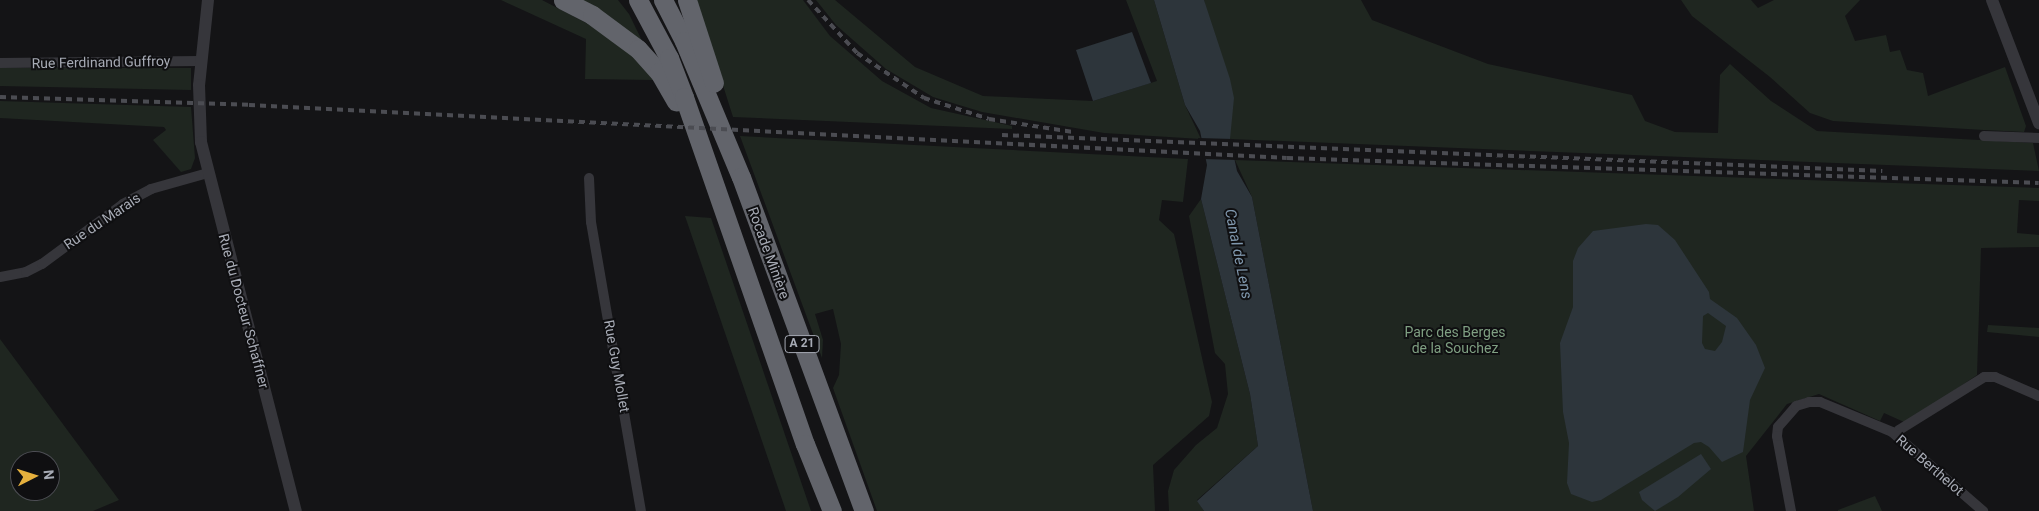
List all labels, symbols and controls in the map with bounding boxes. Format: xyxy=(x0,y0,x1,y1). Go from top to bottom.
street label: Rue Ferdinand Guffroy xyxy=(32,52,170,72)
street label: Rue du Marais xyxy=(60,189,144,253)
street label: Rocade Minière xyxy=(745,205,793,301)
water label: Canal de Lens xyxy=(1220,207,1256,301)
street label: Rue du Docteur Schaffner xyxy=(215,232,273,390)
street label: Rue Guy Mollet xyxy=(601,318,633,414)
park label: Parc des Berges de la Souchez xyxy=(1404,324,1506,357)
road number: A 21 xyxy=(784,334,820,354)
street label: Rue Berthelot xyxy=(1893,431,1967,499)
north arrow xyxy=(10,451,60,501)
text: N xyxy=(41,469,57,480)

